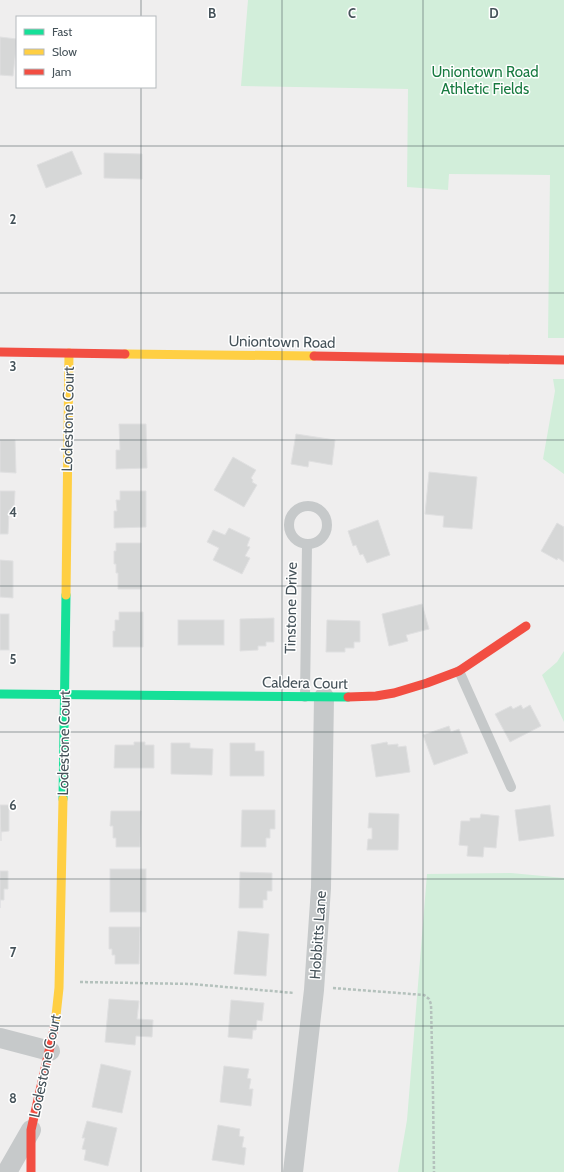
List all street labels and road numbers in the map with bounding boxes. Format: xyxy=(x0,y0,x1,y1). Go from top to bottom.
street label: Uniontown Road xyxy=(228,332,336,352)
street label: Lodestone Court xyxy=(58,366,78,472)
street label: Tinstone Drive xyxy=(281,562,301,654)
street label: Caldera Court xyxy=(262,673,348,693)
street label: Lodestone Court xyxy=(54,690,74,796)
street label: Hobbitts Lane xyxy=(306,890,330,980)
street label: Lodestone Court xyxy=(25,1013,65,1119)

